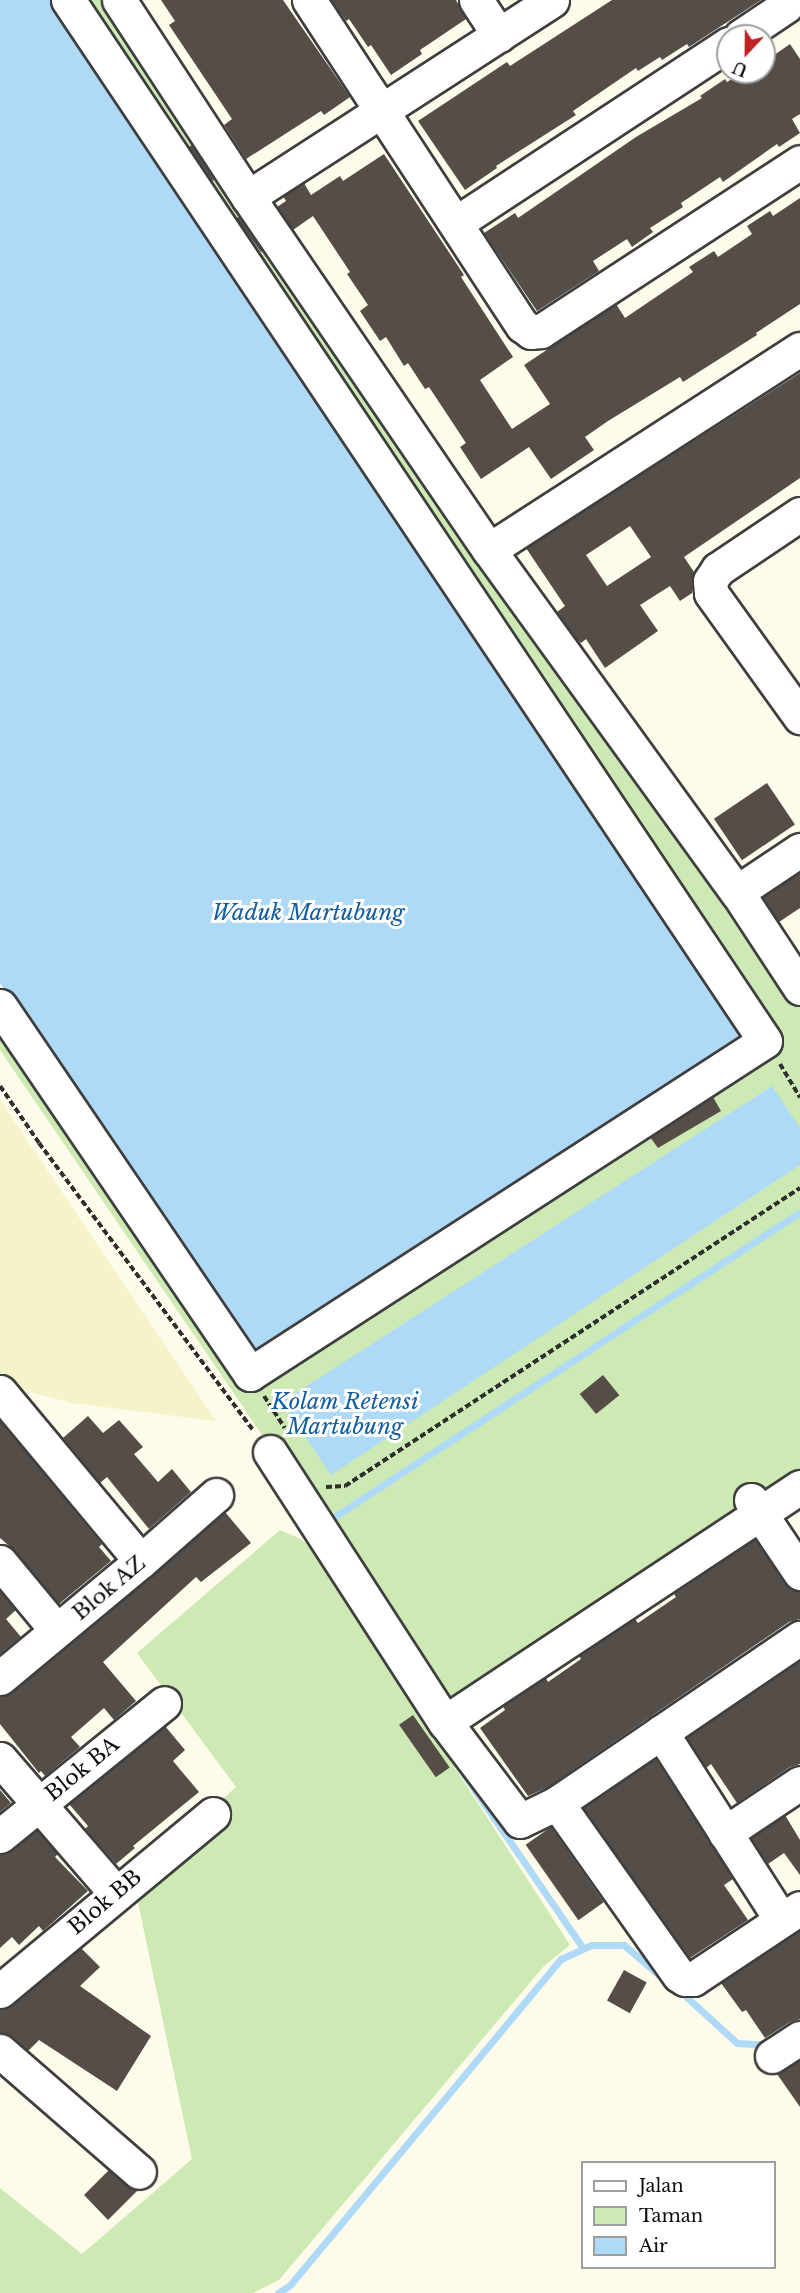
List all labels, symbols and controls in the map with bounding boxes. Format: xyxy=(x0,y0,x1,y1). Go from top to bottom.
north arrow xyxy=(716,24,776,84)
text: U xyxy=(730,57,750,81)
water label: Waduk Martubung xyxy=(212,900,404,926)
water label: Kolam Retensi Martubung xyxy=(271,1388,419,1440)
street label: Blok AZ xyxy=(67,1550,151,1626)
street label: Blok BA xyxy=(40,1732,124,1806)
street label: Blok BB xyxy=(63,1864,147,1940)
legend xyxy=(581,2161,776,2269)
text: Jalan xyxy=(639,2175,684,2197)
text: Taman xyxy=(639,2205,703,2227)
text: Air xyxy=(639,2235,668,2257)

